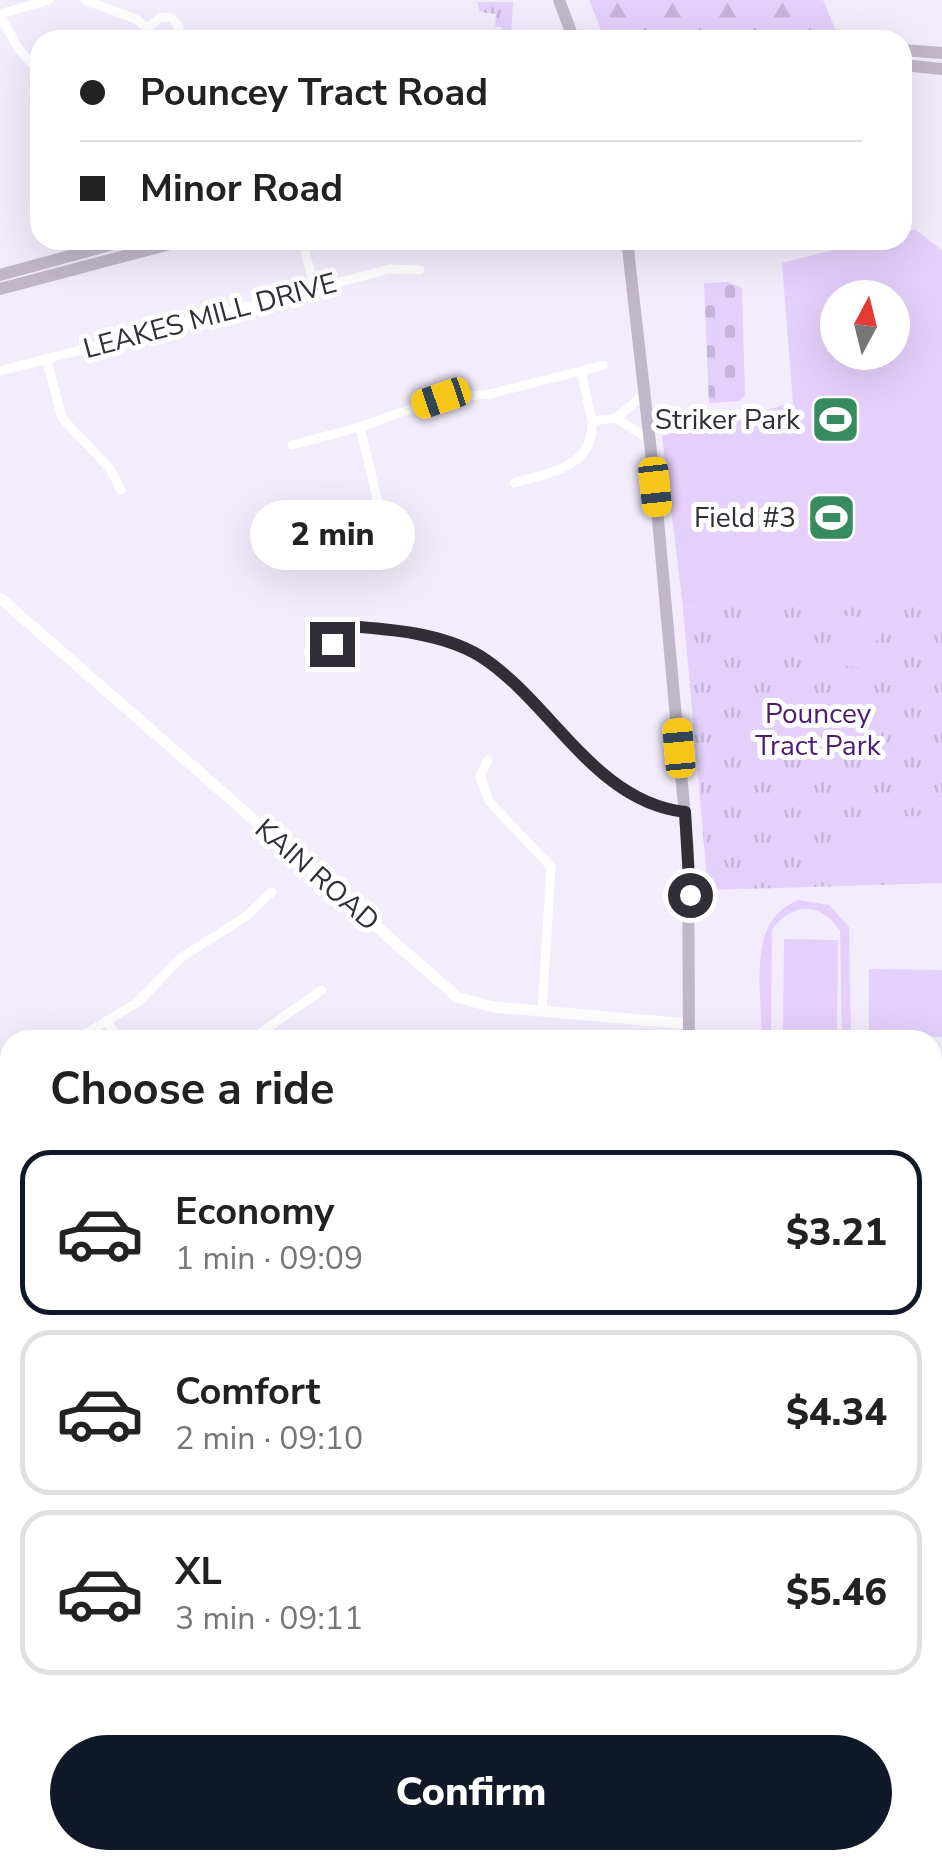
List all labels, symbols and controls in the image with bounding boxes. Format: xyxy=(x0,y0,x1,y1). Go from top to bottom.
text: Pouncey Tract Road xyxy=(140,67,488,118)
text: Minor Road xyxy=(140,163,343,214)
street label: LEAKES MILL DRIVE xyxy=(79,264,341,368)
north arrow xyxy=(820,280,910,370)
map controls xyxy=(820,280,910,370)
car xyxy=(408,374,474,422)
sports icon: Striker Park xyxy=(809,394,861,446)
place label: Striker Park xyxy=(655,401,801,439)
car xyxy=(637,456,673,518)
sports icon: Field #3 xyxy=(805,492,857,544)
callout: 2 min xyxy=(250,499,414,569)
place label: Field #3 xyxy=(694,499,796,537)
text: 2 min xyxy=(290,513,375,556)
route end xyxy=(310,622,355,667)
park label: Pouncey Tract Park xyxy=(755,695,882,765)
car xyxy=(661,717,697,779)
street label: KAIN ROAD xyxy=(247,810,387,940)
route start xyxy=(668,873,713,918)
text: Choose a ride xyxy=(50,1059,335,1120)
text: Economy xyxy=(175,1186,334,1237)
icon: car xyxy=(55,1188,145,1278)
text: $3.21 xyxy=(786,1207,887,1258)
text: 1 min · 09:09 xyxy=(175,1237,363,1280)
text: Comfort xyxy=(175,1366,320,1417)
icon: car xyxy=(55,1368,145,1458)
text: $4.34 xyxy=(786,1387,887,1438)
text: 2 min · 09:10 xyxy=(175,1417,363,1460)
text: XL xyxy=(175,1546,222,1597)
icon: car xyxy=(55,1548,145,1638)
text: $5.46 xyxy=(786,1567,887,1618)
text: 3 min · 09:11 xyxy=(175,1597,363,1640)
button: Confirm xyxy=(50,1735,892,1850)

